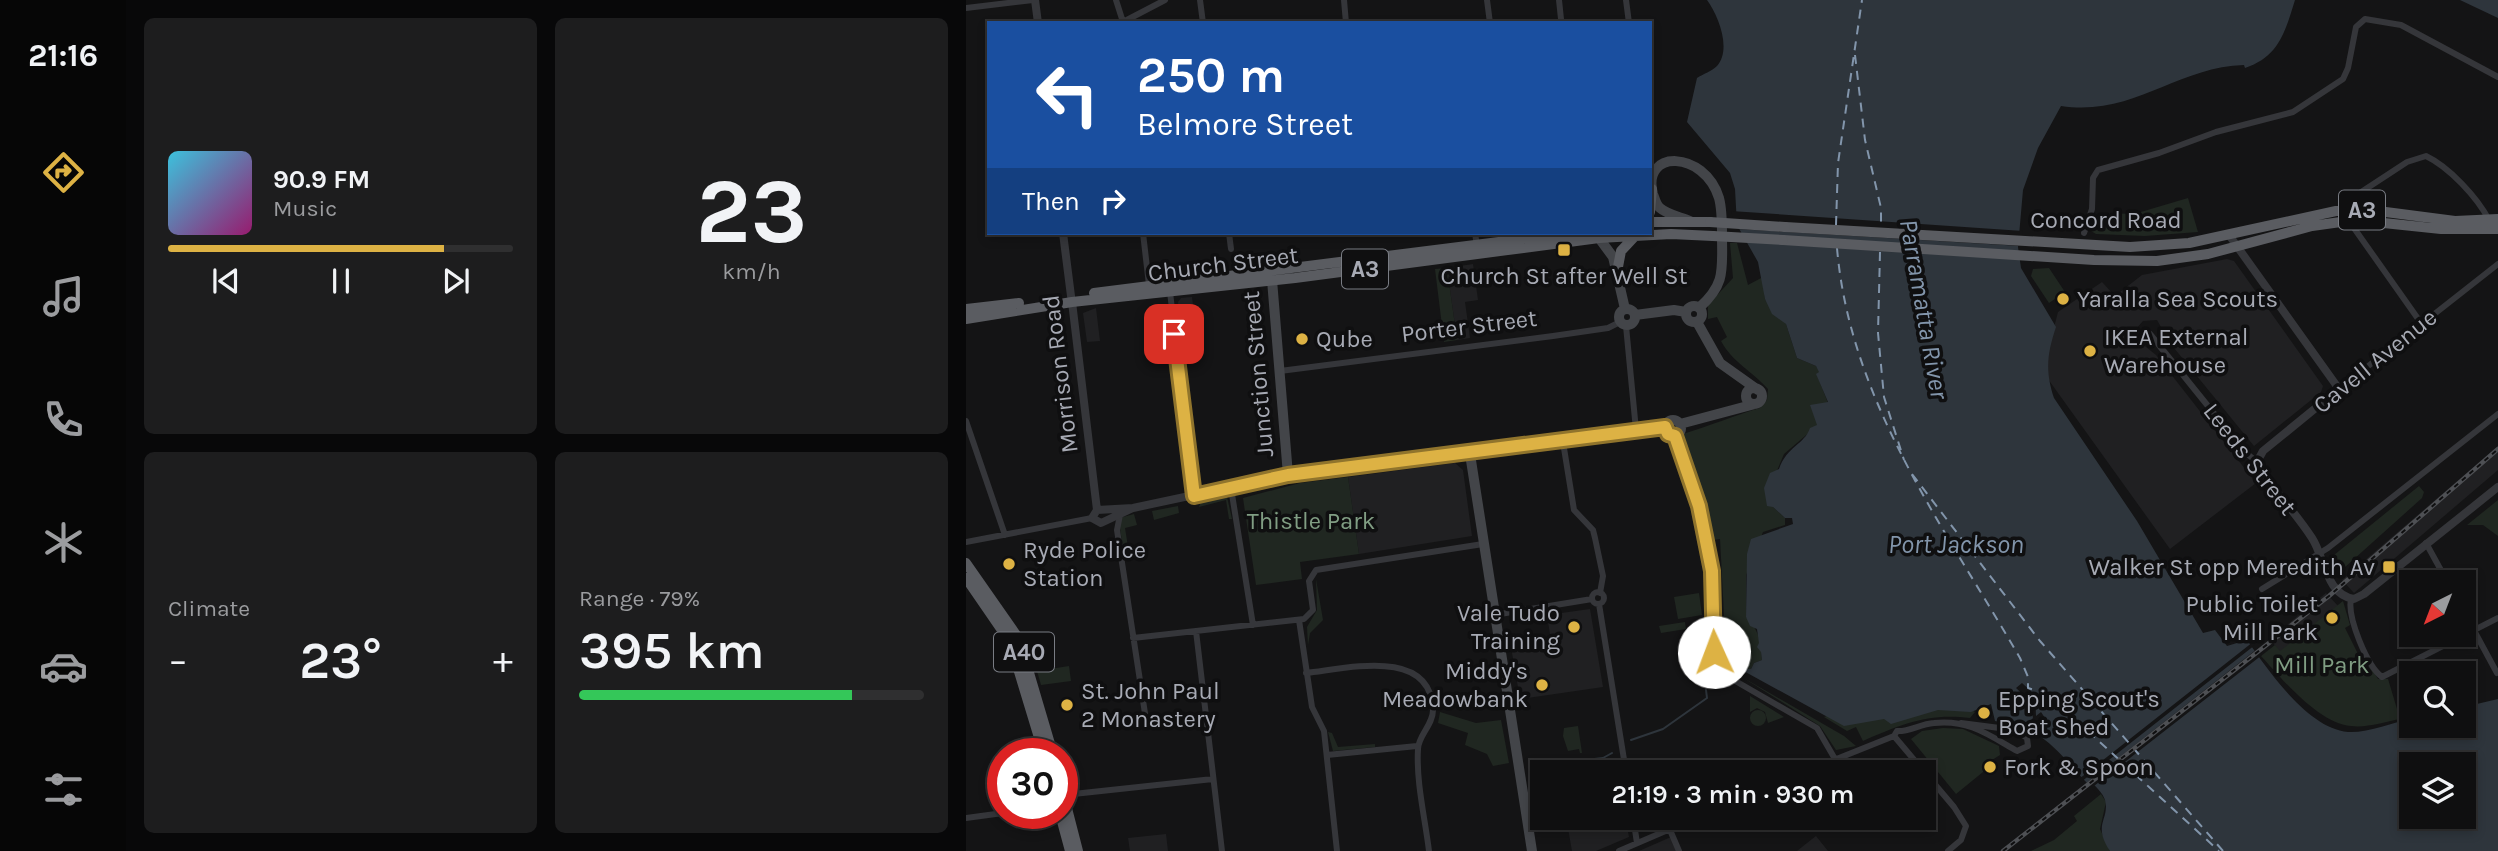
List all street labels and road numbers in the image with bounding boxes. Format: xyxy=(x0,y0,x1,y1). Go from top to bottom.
road number: A3 xyxy=(2339,190,2385,230)
street label: Concord Road xyxy=(2030,206,2182,234)
street label: Church Street xyxy=(1146,241,1300,287)
road number: A3 xyxy=(1342,250,1388,288)
street label: Junction Street xyxy=(1237,290,1279,458)
street label: Morrison Road xyxy=(1036,293,1084,455)
street label: Cavell Avenue xyxy=(2308,303,2442,419)
street label: Porter Street xyxy=(1399,304,1539,348)
street label: Leeds Street xyxy=(2198,397,2302,521)
road number: A40 xyxy=(994,632,1054,672)

